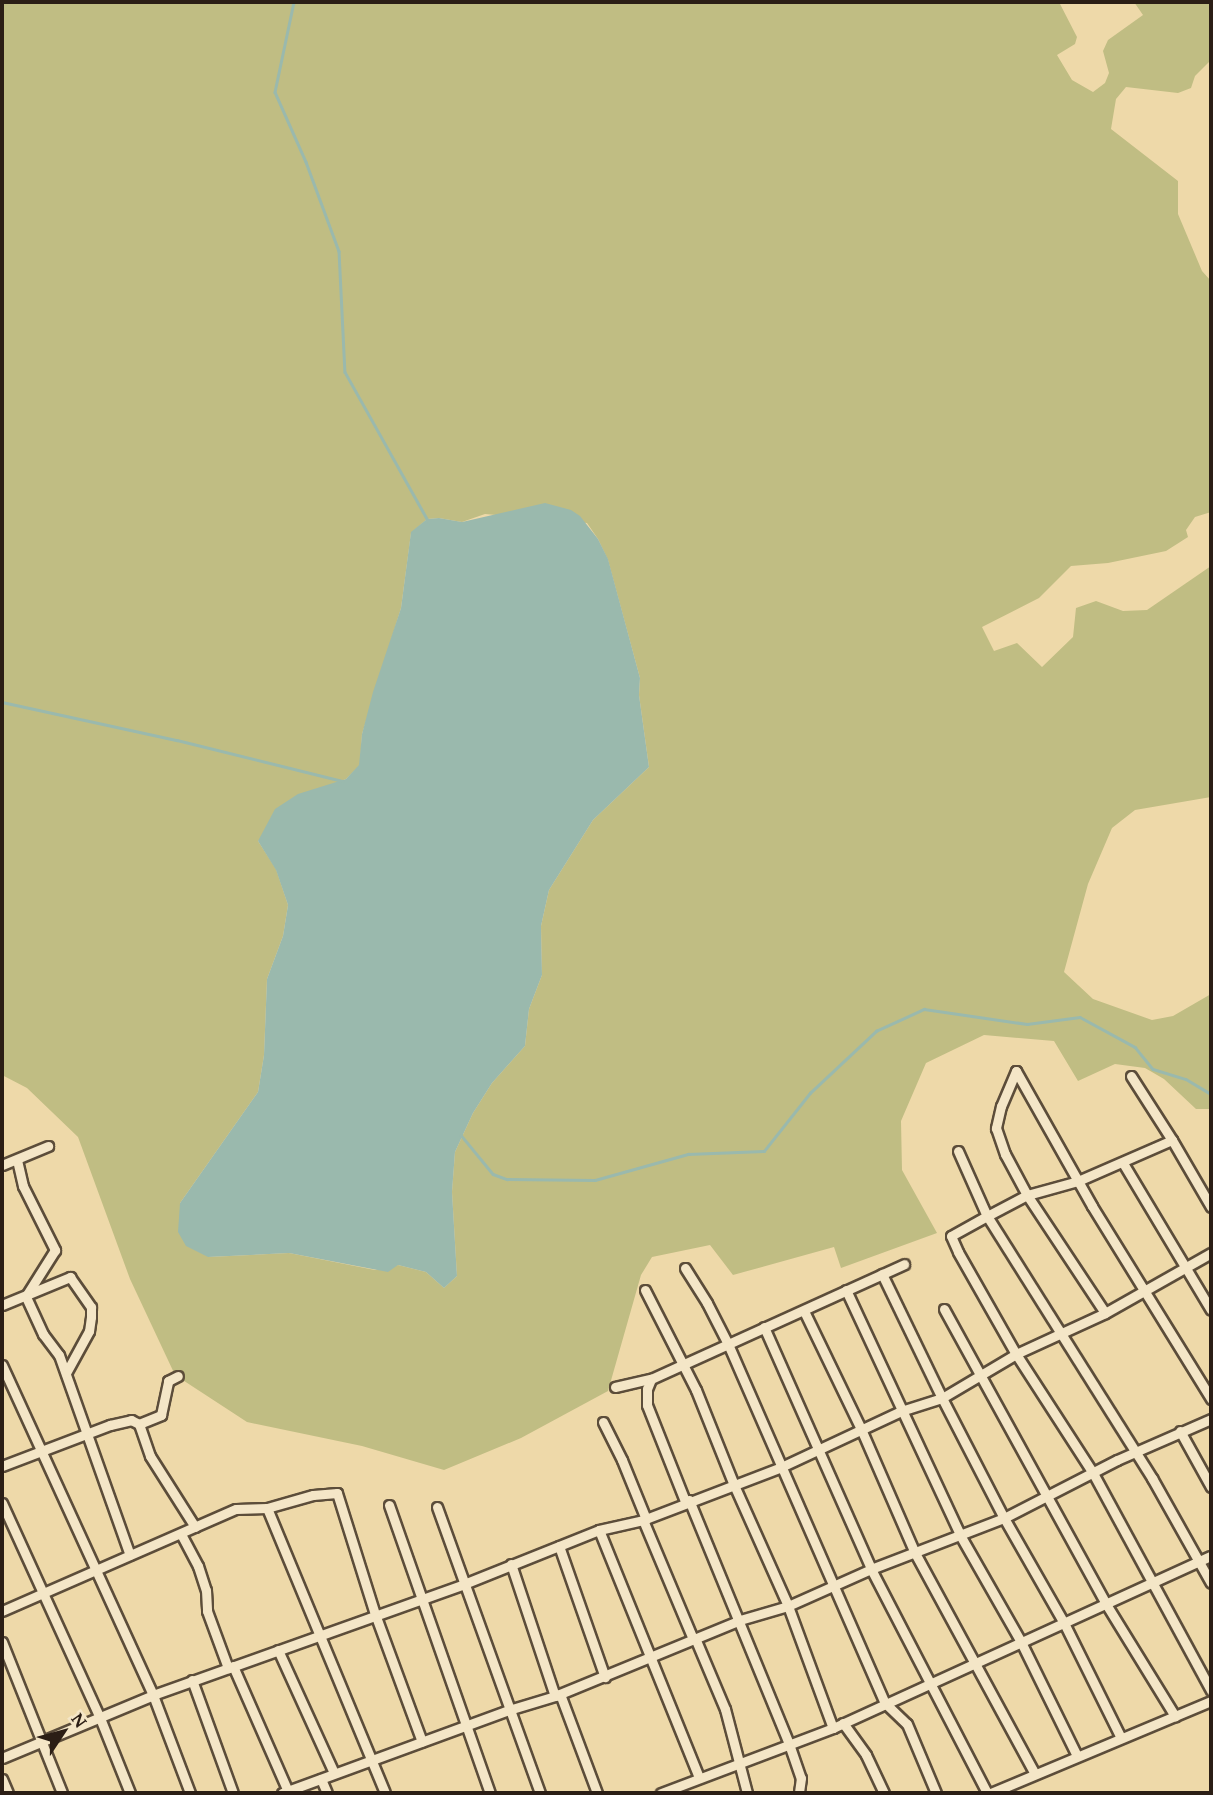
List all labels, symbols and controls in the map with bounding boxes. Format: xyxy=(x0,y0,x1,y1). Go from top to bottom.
north arrow xyxy=(28,1697,98,1767)
text: N xyxy=(65,1706,95,1733)

